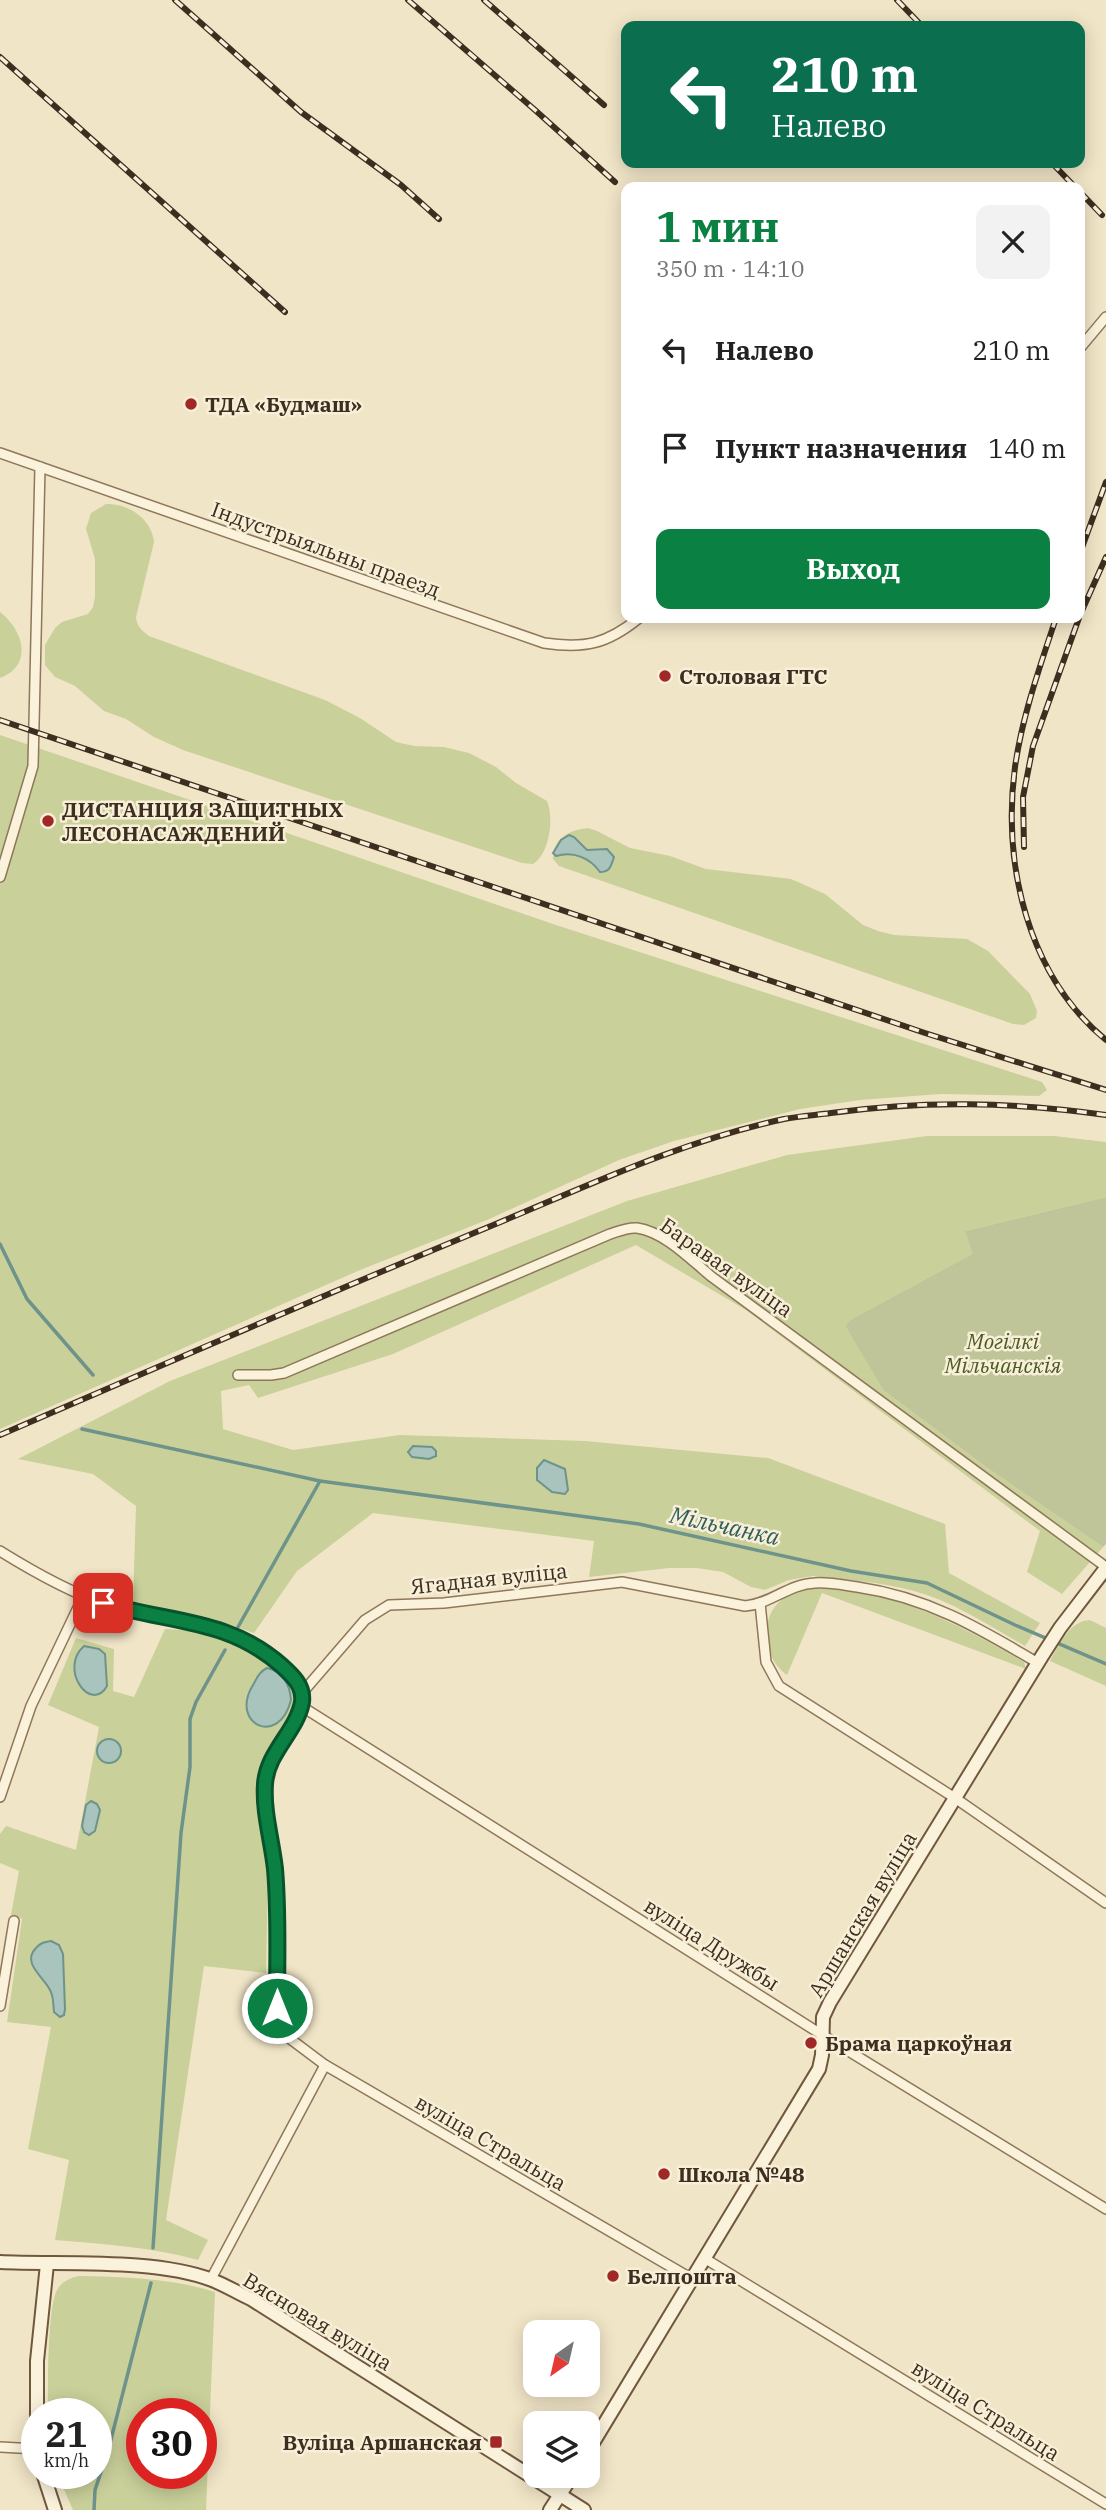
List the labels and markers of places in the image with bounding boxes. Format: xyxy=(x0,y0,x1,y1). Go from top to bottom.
place label: ТДА «Будмаш» xyxy=(205,390,362,418)
marker: ТДА «Будмаш» xyxy=(183,396,199,412)
place label: Столовая ГТС xyxy=(679,662,827,690)
marker: Столовая ГТС xyxy=(657,668,673,684)
place label: ДИСТАНЦИЯ ЗАЩИТНЫХ ЛЕСОНАСАЖДЕНИЙ xyxy=(62,795,344,847)
marker: ДИСТАНЦИЯ ЗАЩИТНЫХ ЛЕСОНАСАЖДЕНИЙ xyxy=(40,813,56,829)
pin xyxy=(73,1573,133,1633)
place label: Брама царкоўная xyxy=(825,2029,1012,2057)
marker: Брама царкоўная xyxy=(803,2035,819,2051)
place label: Школа №48 xyxy=(678,2160,805,2188)
marker: Школа №48 xyxy=(656,2166,672,2182)
place label: Белпошта xyxy=(627,2262,737,2290)
marker: Белпошта xyxy=(605,2268,621,2284)
place label: Вуліца Аршанская xyxy=(282,2428,482,2456)
marker: Вуліца Аршанская xyxy=(488,2434,504,2450)

